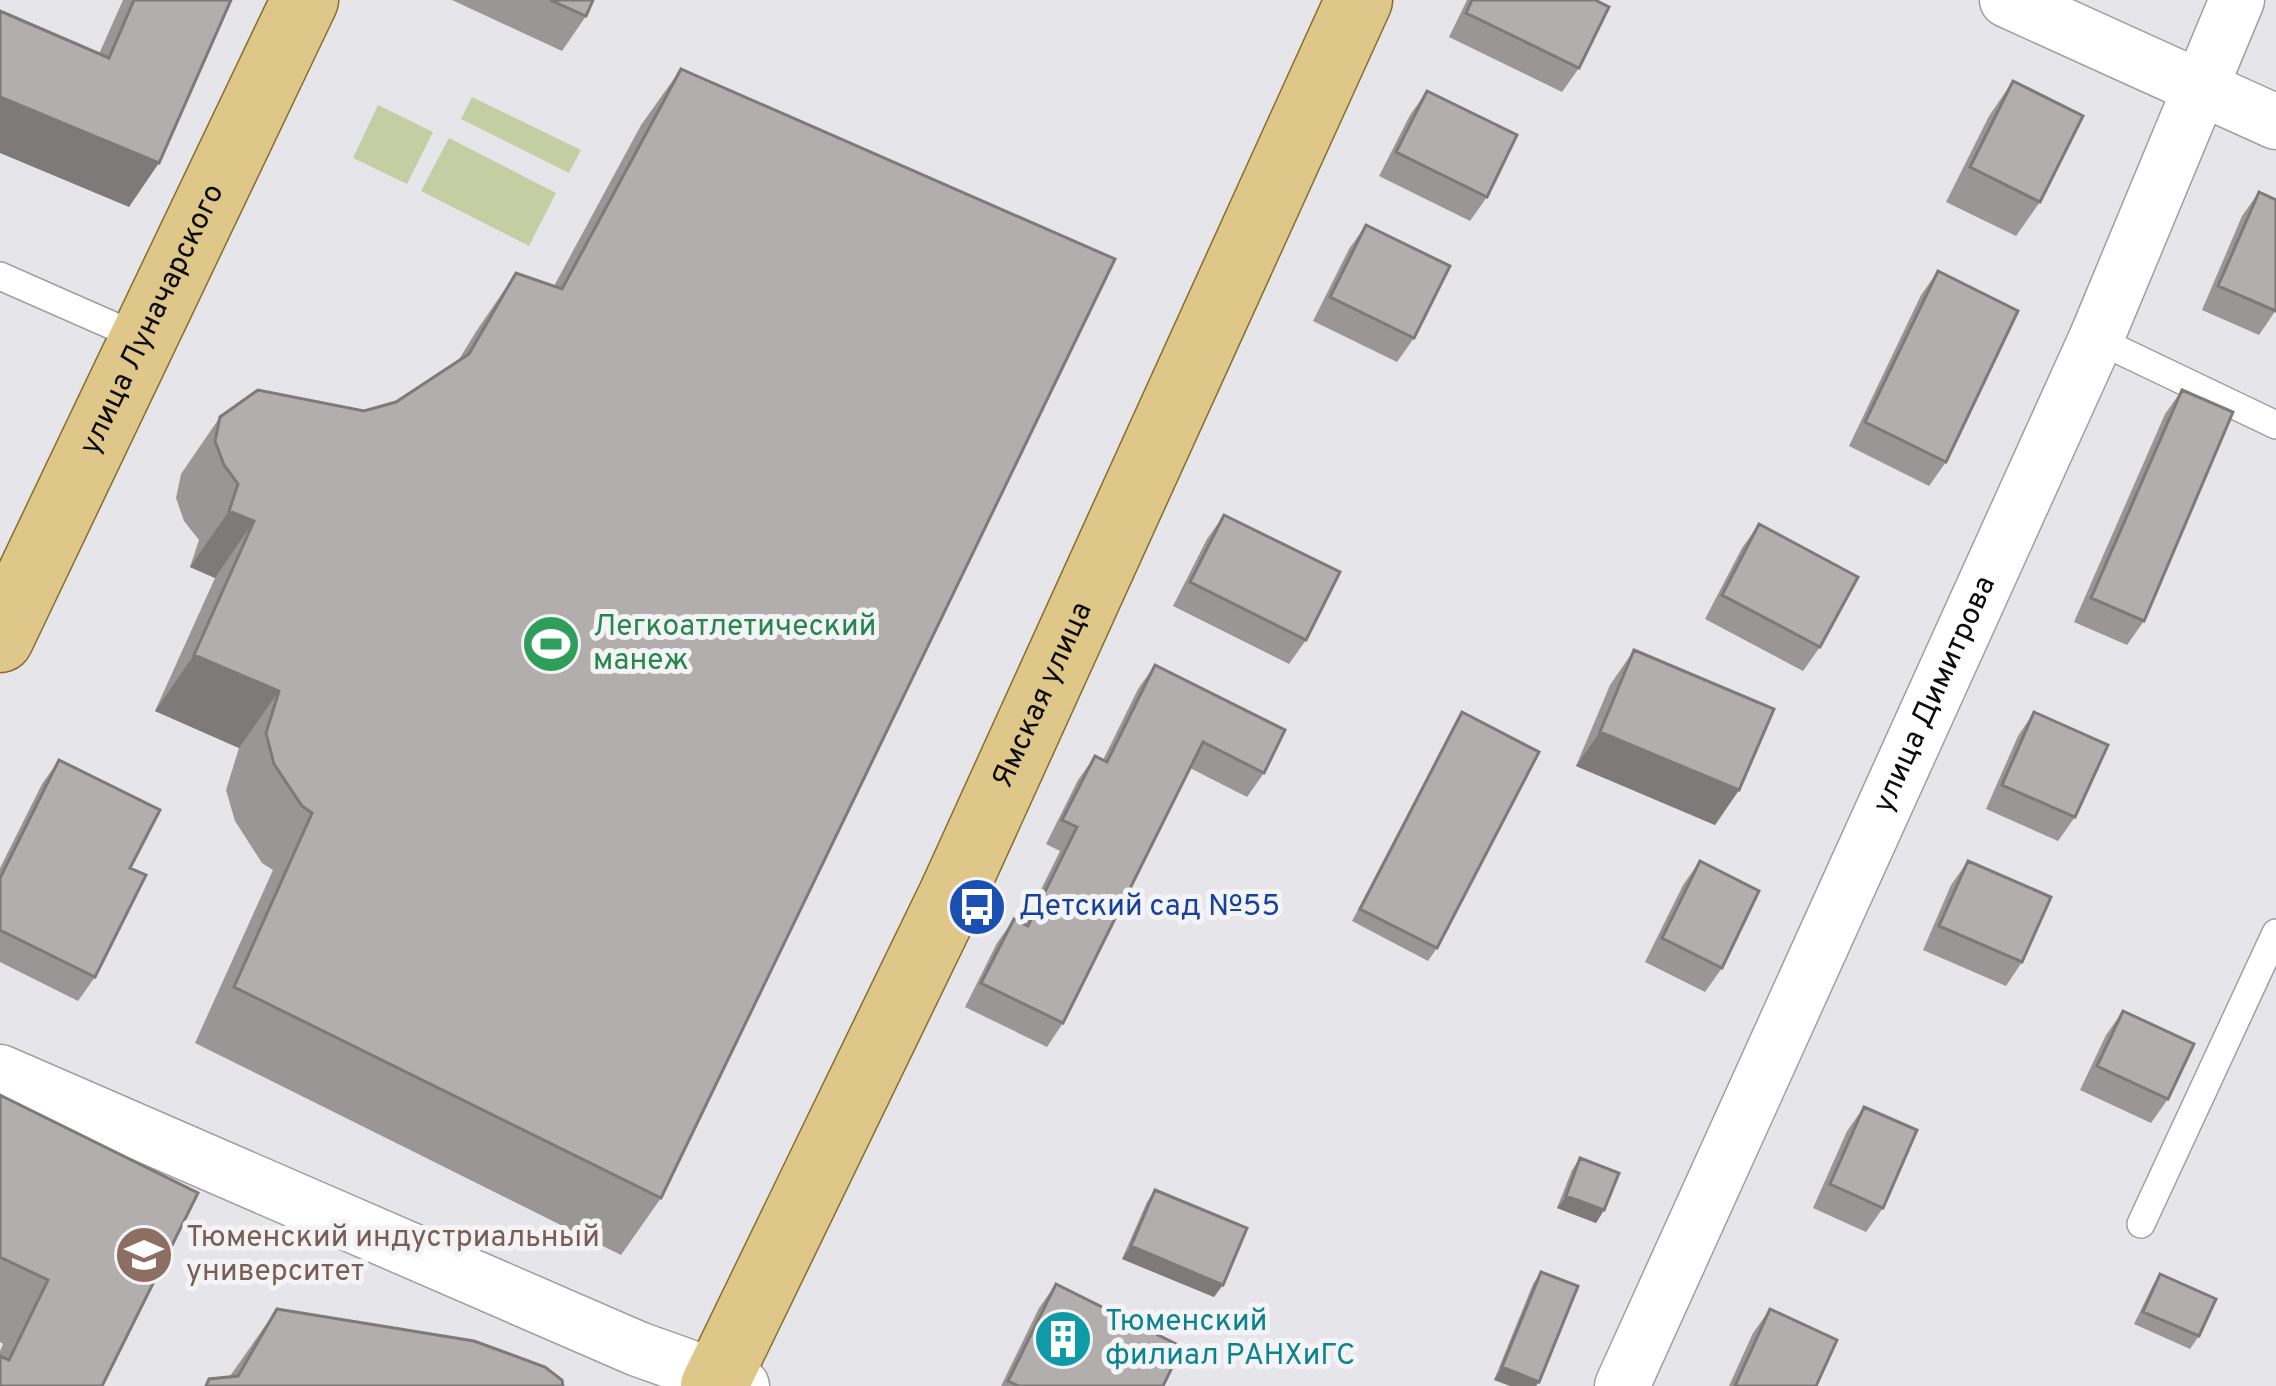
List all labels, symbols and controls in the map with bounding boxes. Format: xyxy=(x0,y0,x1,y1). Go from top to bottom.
street label: улица Луначарского xyxy=(72,178,233,461)
street label: улица Димитрова xyxy=(1865,570,2005,819)
street label: Ямская улица xyxy=(985,597,1101,794)
place label: Легкоатлетический манеж xyxy=(593,609,876,680)
sports icon: Легкоатлетический манеж xyxy=(520,613,582,675)
bus stop icon: Детский сад №55 xyxy=(946,876,1008,938)
place label: Детский сад №55 xyxy=(1019,889,1280,926)
place label: Тюменский индустриальный университет xyxy=(186,1220,600,1291)
school or university icon: Тюменский индустриальный университет xyxy=(113,1224,175,1286)
place label: Тюменский филиал РАНХиГС xyxy=(1105,1304,1355,1375)
building icon: Тюменский филиал РАНХиГС xyxy=(1032,1308,1094,1370)

